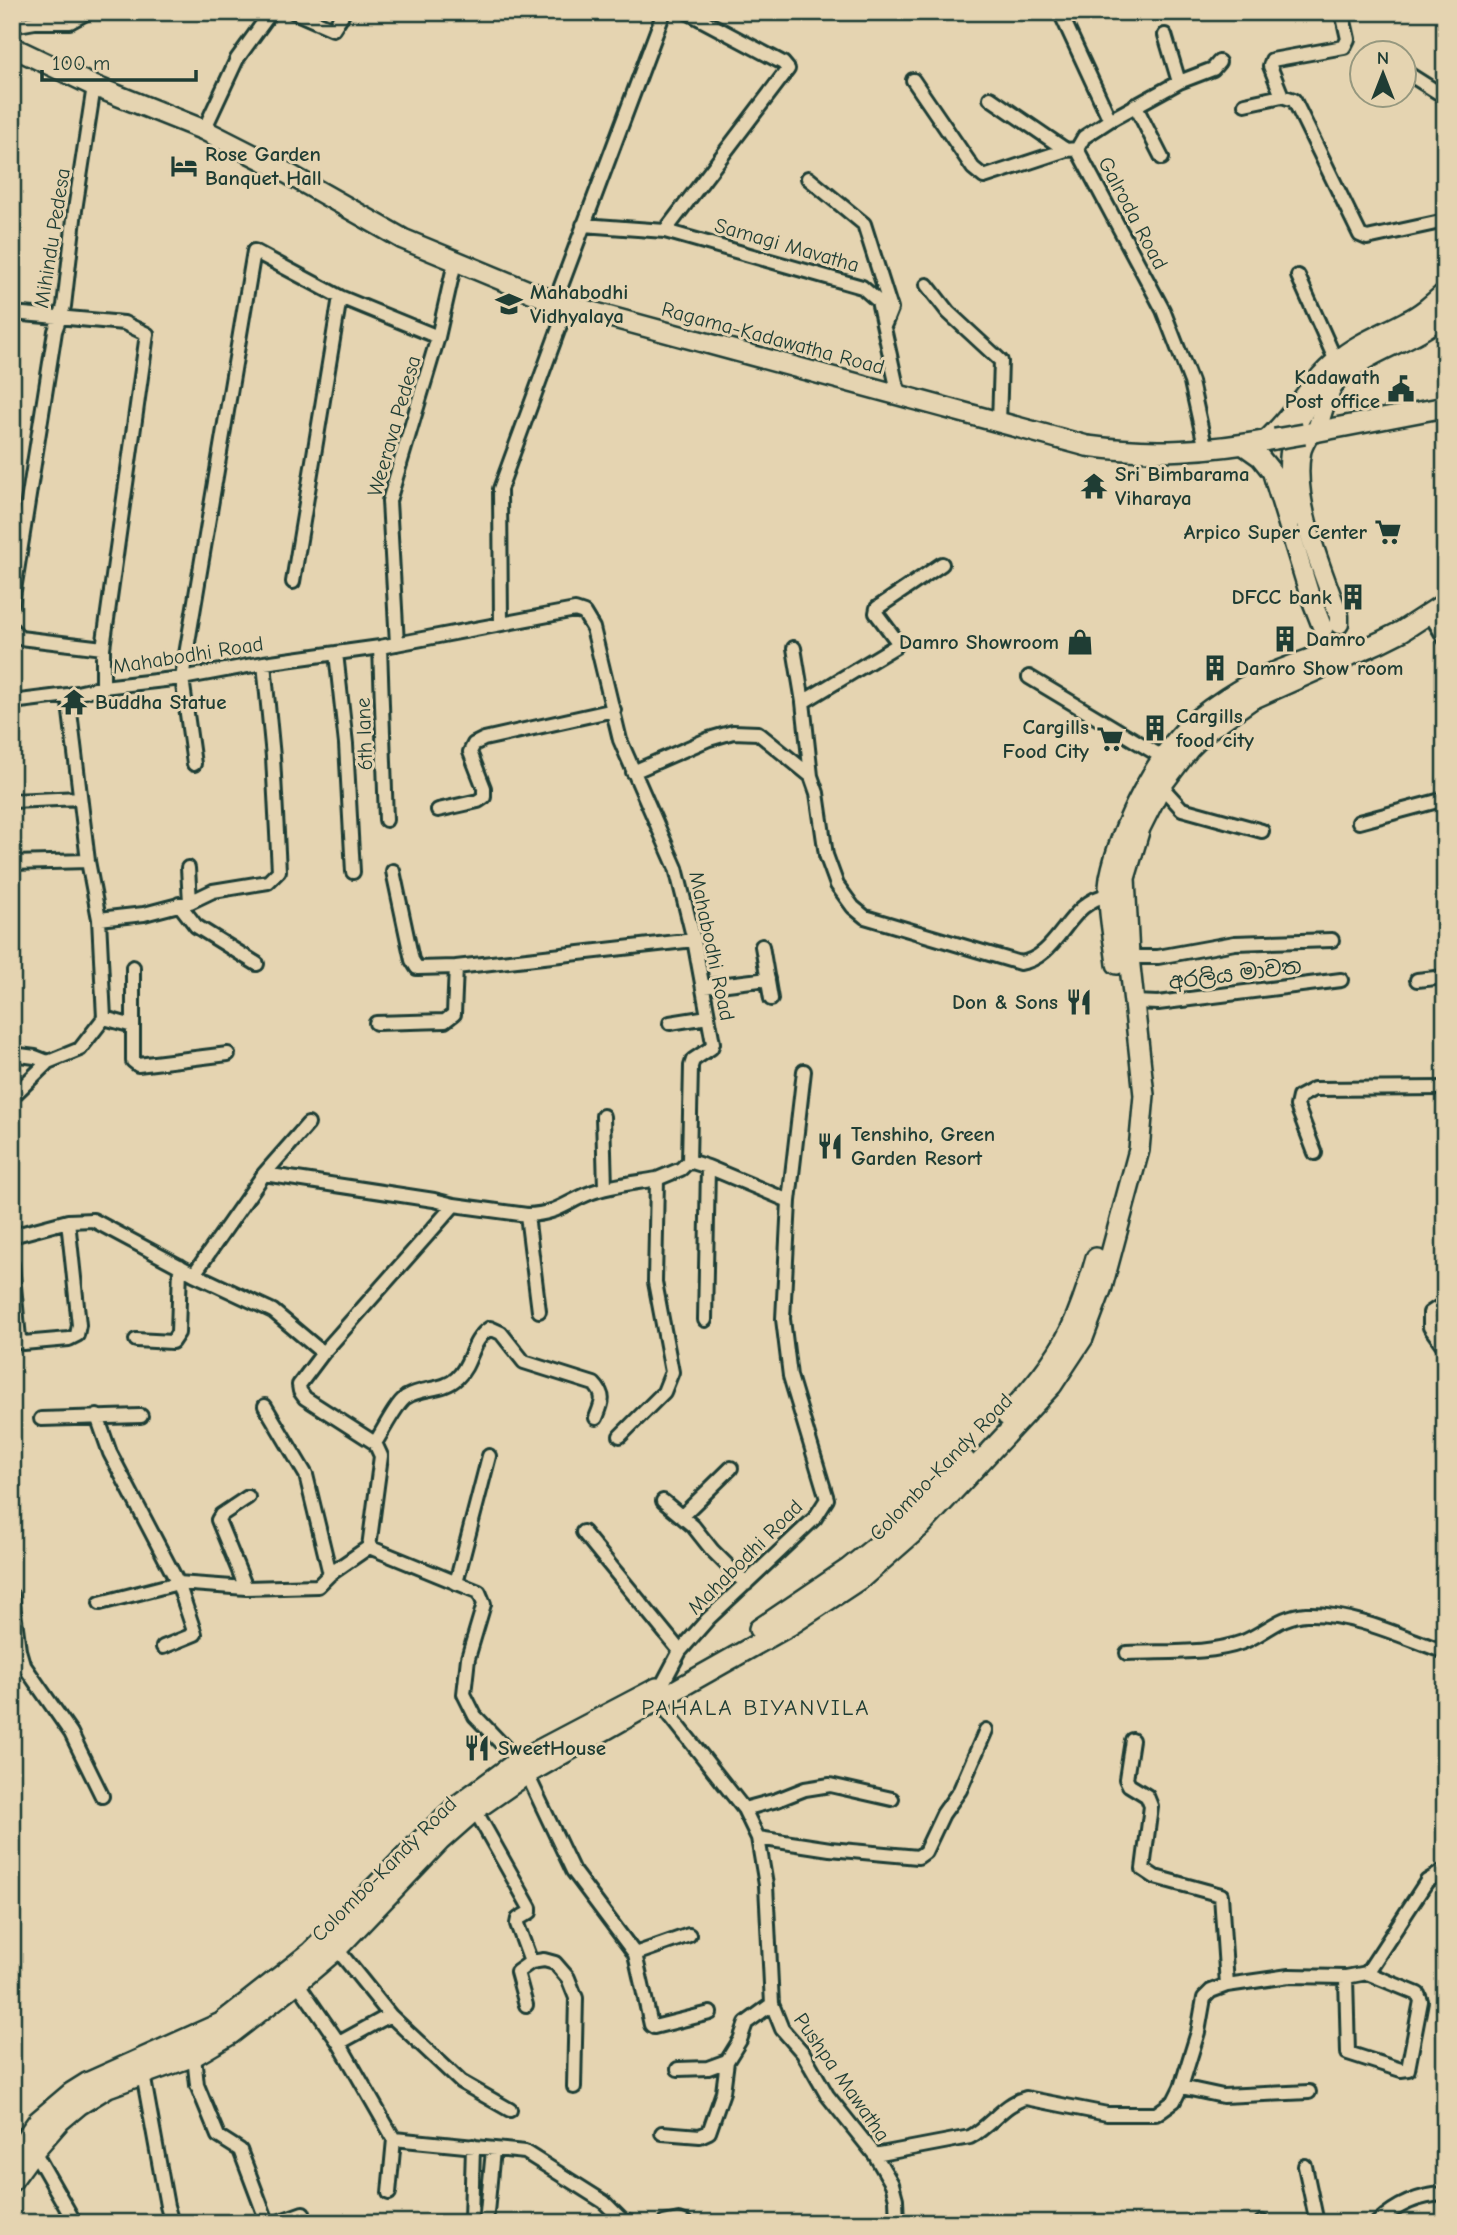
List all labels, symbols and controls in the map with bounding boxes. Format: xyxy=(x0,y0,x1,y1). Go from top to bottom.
scale bar xyxy=(42,38,196,82)
north arrow xyxy=(1348,38,1418,108)
text: N xyxy=(1377,47,1389,69)
text: 100 m xyxy=(52,51,110,75)
place label: Rose Garden Banquet Hall xyxy=(205,142,322,190)
hotel icon: Rose Garden Banquet Hall xyxy=(169,151,199,181)
street label: Galroda Road xyxy=(1093,153,1173,273)
street label: Mihindu Pedesa xyxy=(29,166,75,310)
street label: Samagi Mavatha xyxy=(712,213,862,277)
place label: Mahabodhi Vidhyalaya xyxy=(530,280,628,328)
school or university icon: Mahabodhi Vidhyalaya xyxy=(494,289,524,319)
street label: Ragama-Kadawatha Road xyxy=(659,297,887,379)
street label: Weerava Pedesa xyxy=(362,353,426,499)
place label: Kadawath Post office xyxy=(1285,365,1380,413)
public building icon: Kadawath Post office xyxy=(1386,374,1416,404)
place label: Sri Bimbarama Viharaya xyxy=(1115,462,1250,510)
temple icon: Sri Bimbarama Viharaya xyxy=(1079,471,1109,501)
supermarket icon: Arpico Super Center xyxy=(1373,517,1403,547)
place label: Arpico Super Center xyxy=(1184,520,1368,544)
building icon: DFCC bank xyxy=(1338,582,1368,612)
place label: DFCC bank xyxy=(1231,585,1333,609)
building icon: Damro xyxy=(1270,624,1300,654)
shop icon: Damro Showroom xyxy=(1065,627,1095,657)
place label: Damro xyxy=(1306,627,1366,651)
place label: Damro Showroom xyxy=(899,630,1059,654)
street label: Mahabodhi Road xyxy=(111,631,265,679)
building icon: Damro Show room xyxy=(1200,653,1230,683)
place label: Damro Show room xyxy=(1236,656,1403,680)
temple icon: Buddha Statue xyxy=(59,687,89,717)
place label: Buddha Statue xyxy=(95,690,226,714)
street label: 6th lane xyxy=(351,697,377,771)
place label: Cargills food city xyxy=(1175,704,1254,752)
building icon: Cargills food city xyxy=(1140,713,1170,743)
place label: Cargills Food City xyxy=(1002,715,1089,763)
supermarket icon: Cargills Food City xyxy=(1095,724,1125,754)
street label: Mahabodhi Road xyxy=(684,869,740,1023)
street label: අරලිය මාවත xyxy=(1167,954,1303,994)
restaurant icon: Don & Sons xyxy=(1064,987,1094,1017)
place label: Don & Sons xyxy=(952,990,1058,1014)
place label: Tenshiho, Green Garden Resort xyxy=(851,1122,995,1170)
restaurant icon: Tenshiho, Green Garden Resort xyxy=(815,1131,845,1161)
street label: Colombo-Kandy Road xyxy=(865,1389,1017,1545)
street label: Mahabodhi Road xyxy=(683,1495,807,1619)
district label: PAHALA BIYANVILA xyxy=(641,1694,871,1721)
restaurant icon: SweetHouse xyxy=(462,1733,492,1763)
place label: SweetHouse xyxy=(498,1736,606,1760)
street label: Colombo-Kandy Road xyxy=(307,1792,461,1946)
street label: Pushpa Mawatha xyxy=(789,2008,895,2146)

